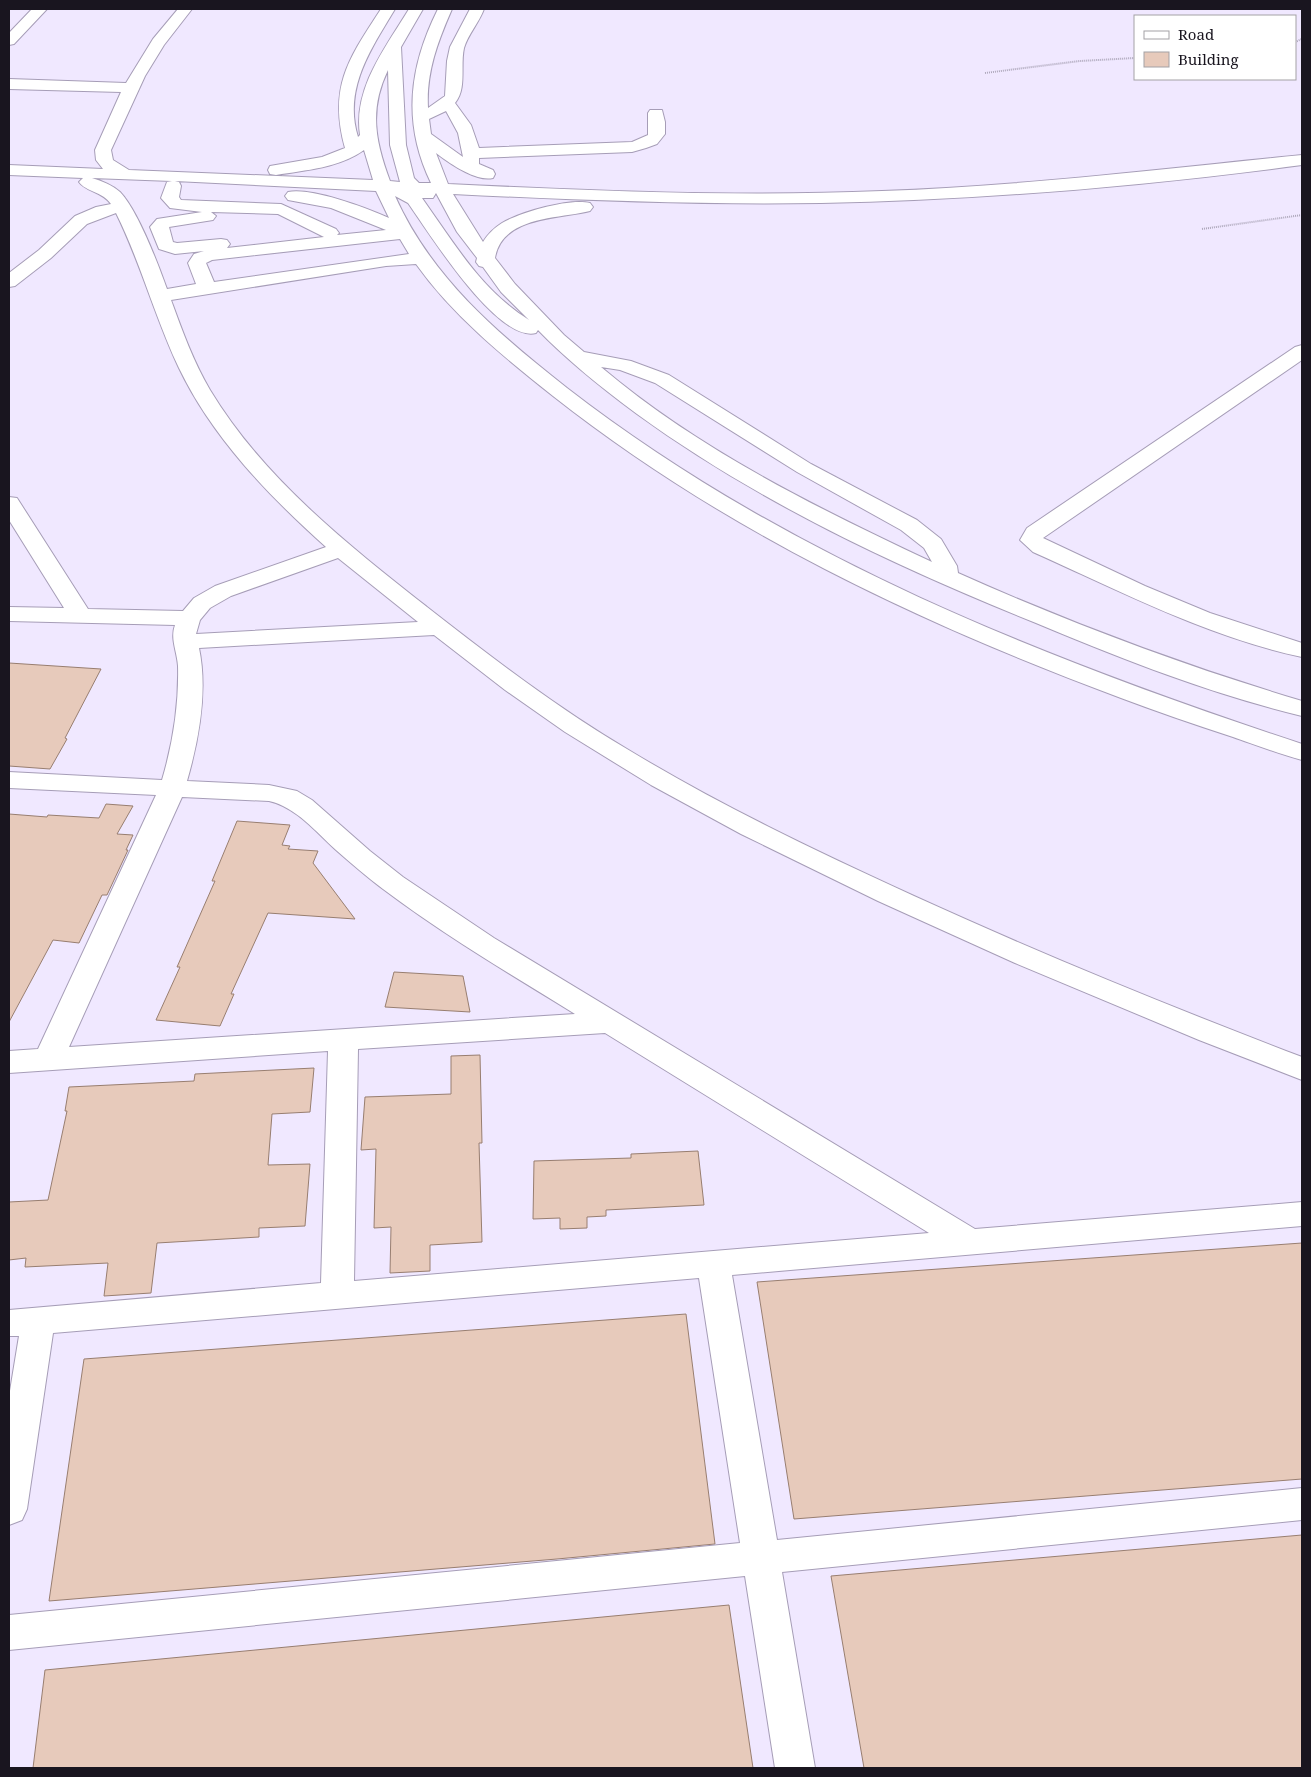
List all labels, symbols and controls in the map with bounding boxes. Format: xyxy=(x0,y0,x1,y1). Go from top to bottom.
legend xyxy=(1134,15,1296,80)
text: Road xyxy=(1178,24,1214,44)
text: Building xyxy=(1178,49,1239,69)

